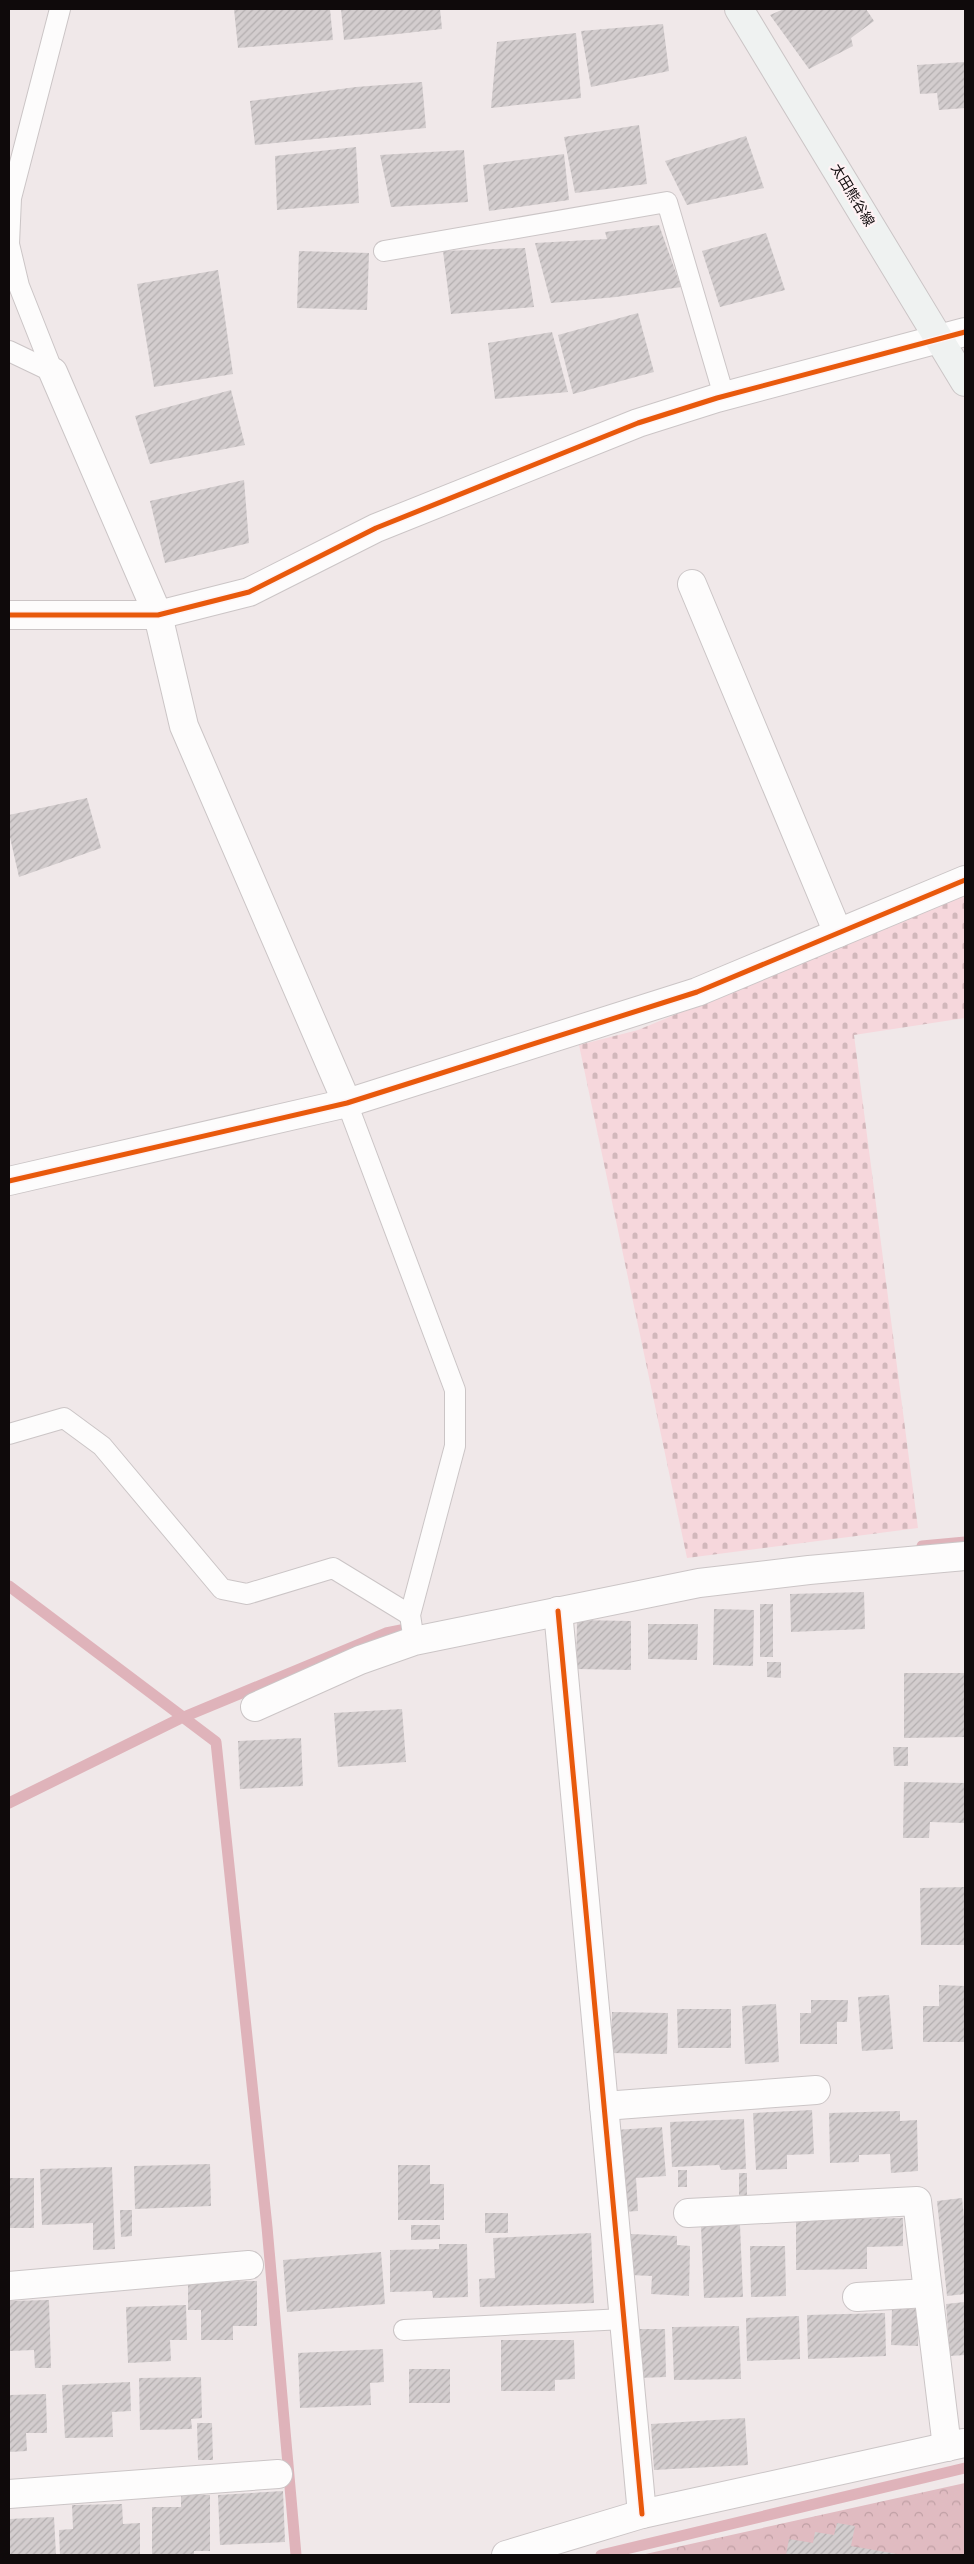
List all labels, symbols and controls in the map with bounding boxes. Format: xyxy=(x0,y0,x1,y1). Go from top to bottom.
street label: 太田熊谷線 xyxy=(828,161,878,229)

